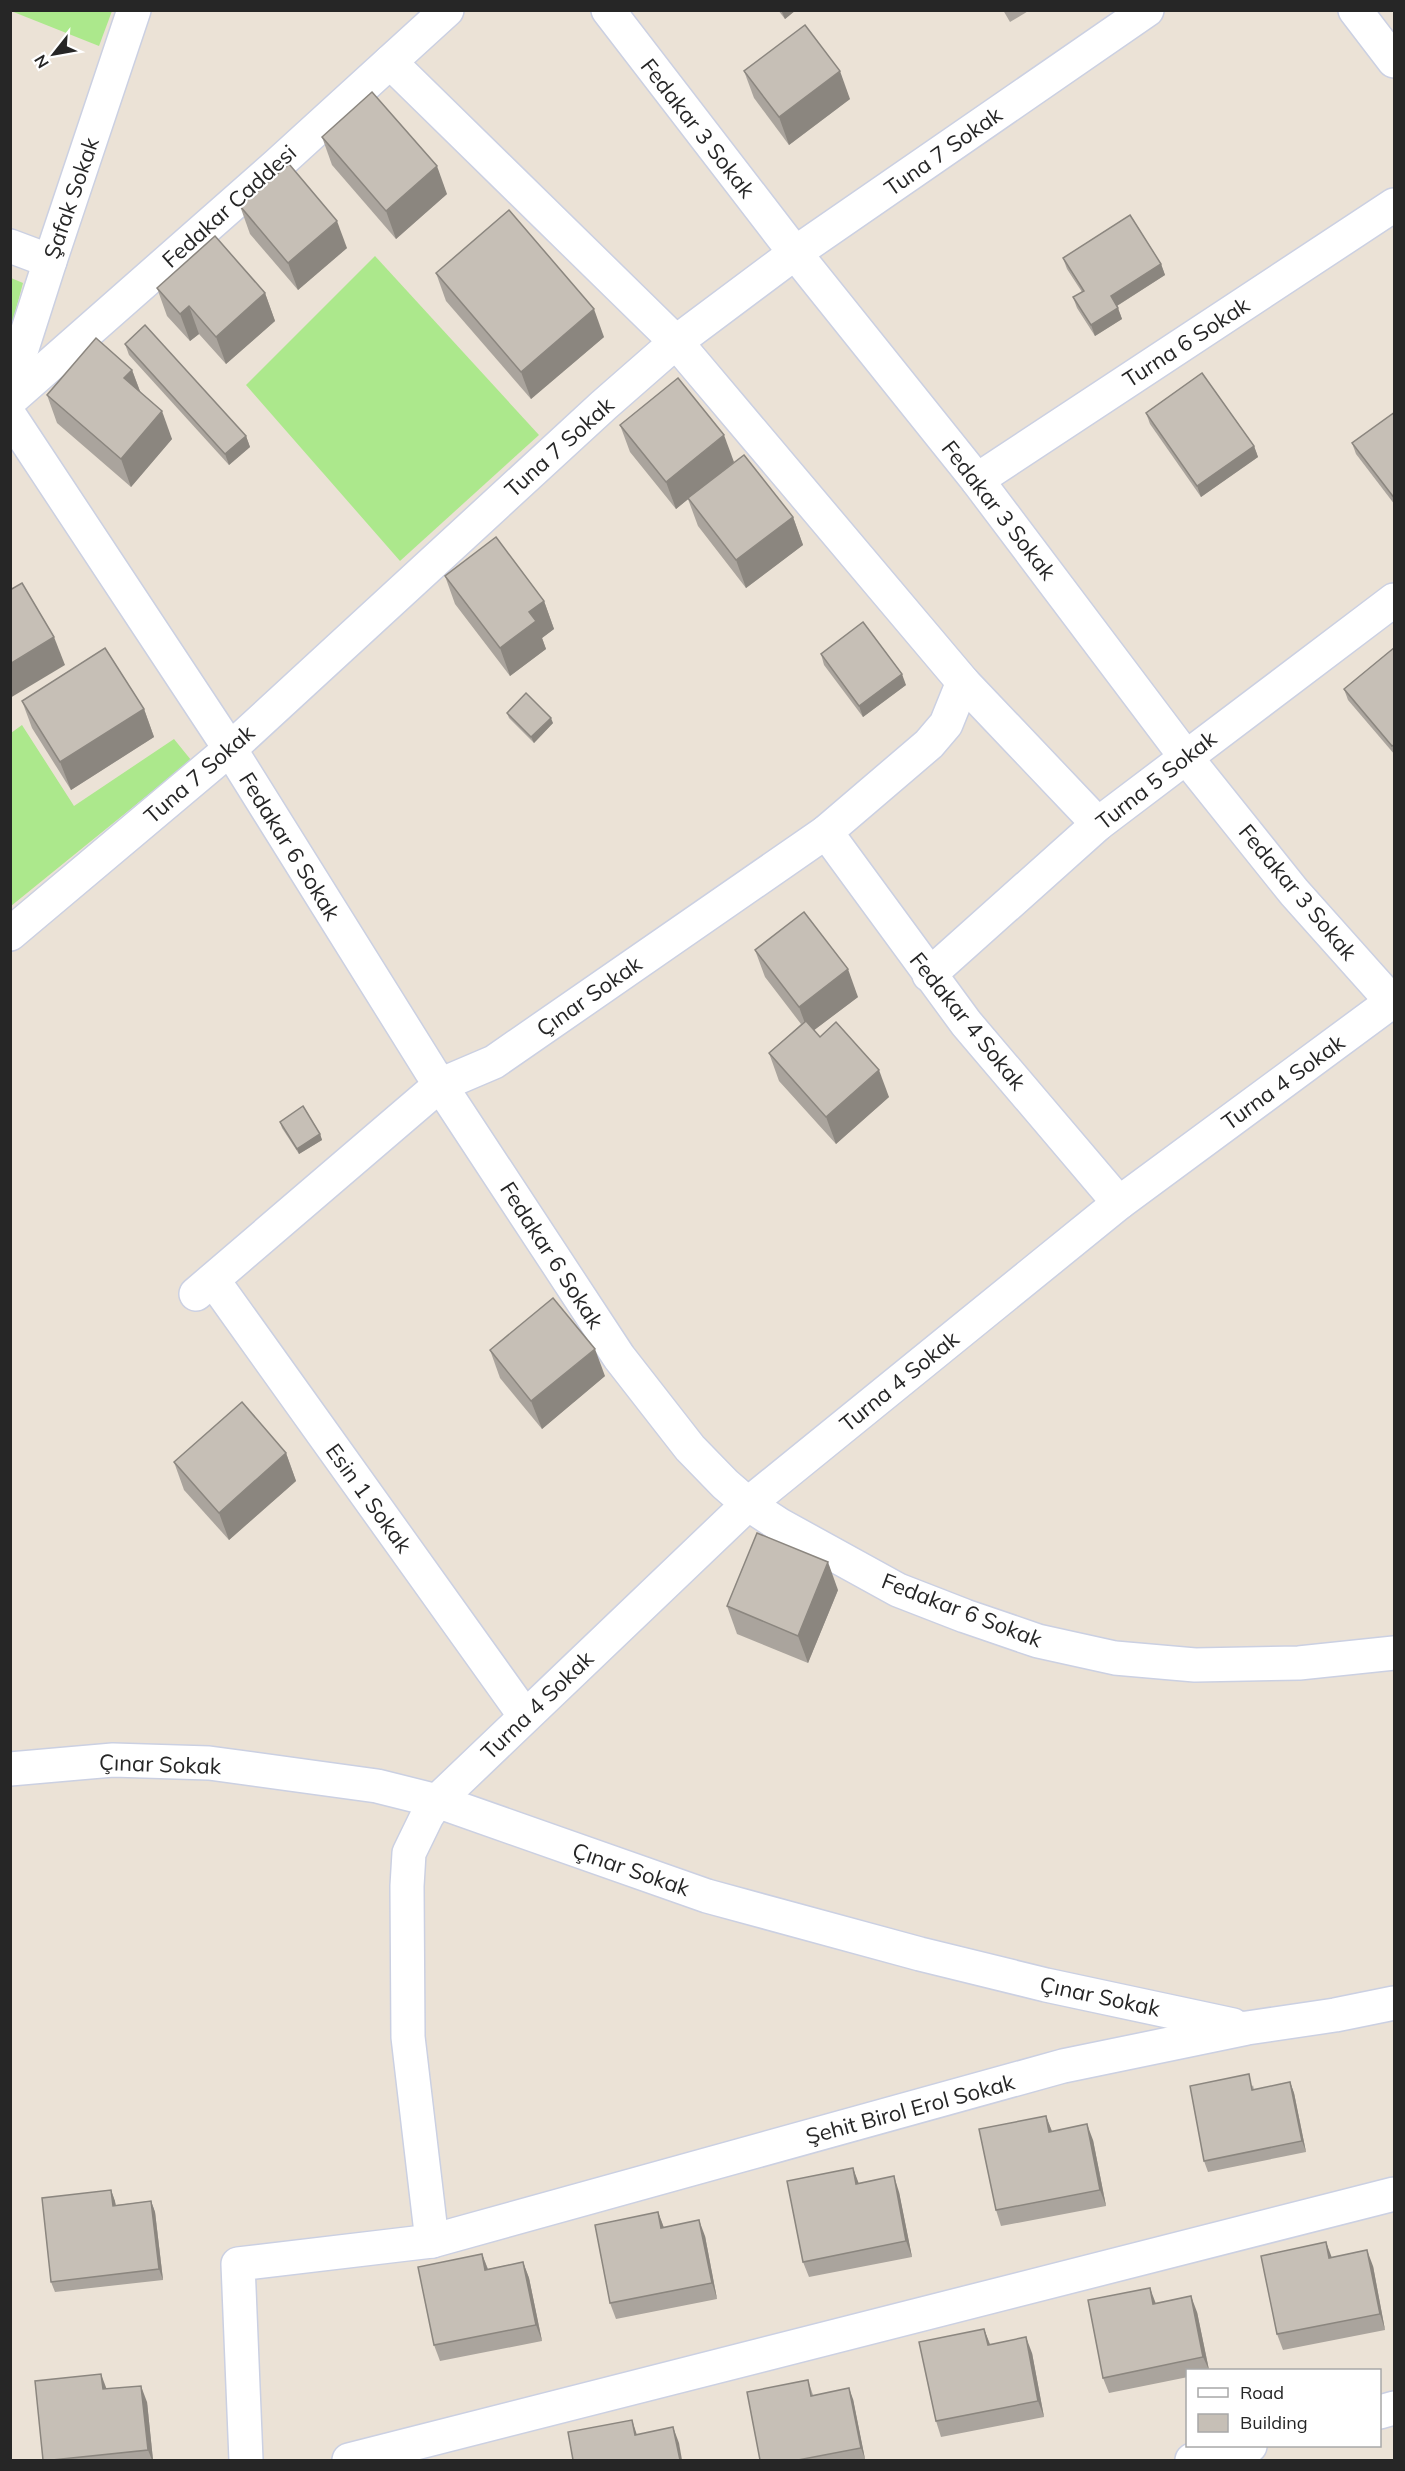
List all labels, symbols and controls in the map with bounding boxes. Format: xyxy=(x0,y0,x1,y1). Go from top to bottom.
north arrow xyxy=(24,24,84,84)
text: N xyxy=(29,51,53,72)
street label: Fedakar 3 Sokak xyxy=(635,53,762,204)
street label: Tuna 7 Sokak xyxy=(879,100,1008,202)
street label: Şafak Sokak xyxy=(37,133,105,262)
street label: Fedakar Caddesi xyxy=(156,138,302,274)
street label: Turna 6 Sokak xyxy=(1117,290,1255,393)
street label: Tuna 7 Sokak xyxy=(499,390,620,503)
street label: Fedakar 3 Sokak xyxy=(936,435,1063,586)
street label: Tuna 7 Sokak xyxy=(138,718,260,830)
street label: Turna 5 Sokak xyxy=(1090,724,1222,836)
street label: Fedakar 6 Sokak xyxy=(233,767,347,926)
street label: Fedakar 3 Sokak xyxy=(1233,818,1364,966)
street label: Fedakar 4 Sokak xyxy=(904,946,1033,1096)
street label: Çınar Sokak xyxy=(531,949,648,1042)
street label: Turna 4 Sokak xyxy=(1216,1028,1350,1136)
street label: Fedakar 6 Sokak xyxy=(494,1176,610,1334)
street label: Turna 4 Sokak xyxy=(834,1324,965,1438)
street label: Esin 1 Sokak xyxy=(320,1438,418,1559)
street label: Fedakar 6 Sokak xyxy=(878,1567,1047,1654)
street label: Turna 4 Sokak xyxy=(475,1644,599,1765)
street label: Çınar Sokak xyxy=(98,1748,222,1780)
street label: Çınar Sokak xyxy=(569,1836,694,1902)
street label: Çınar Sokak xyxy=(1037,1970,1163,2023)
street label: Şehit Birol Erol Sokak xyxy=(802,2067,1018,2150)
legend xyxy=(1186,2369,1381,2447)
text: Road xyxy=(1240,2381,1284,2404)
text: Building xyxy=(1240,2411,1308,2434)

